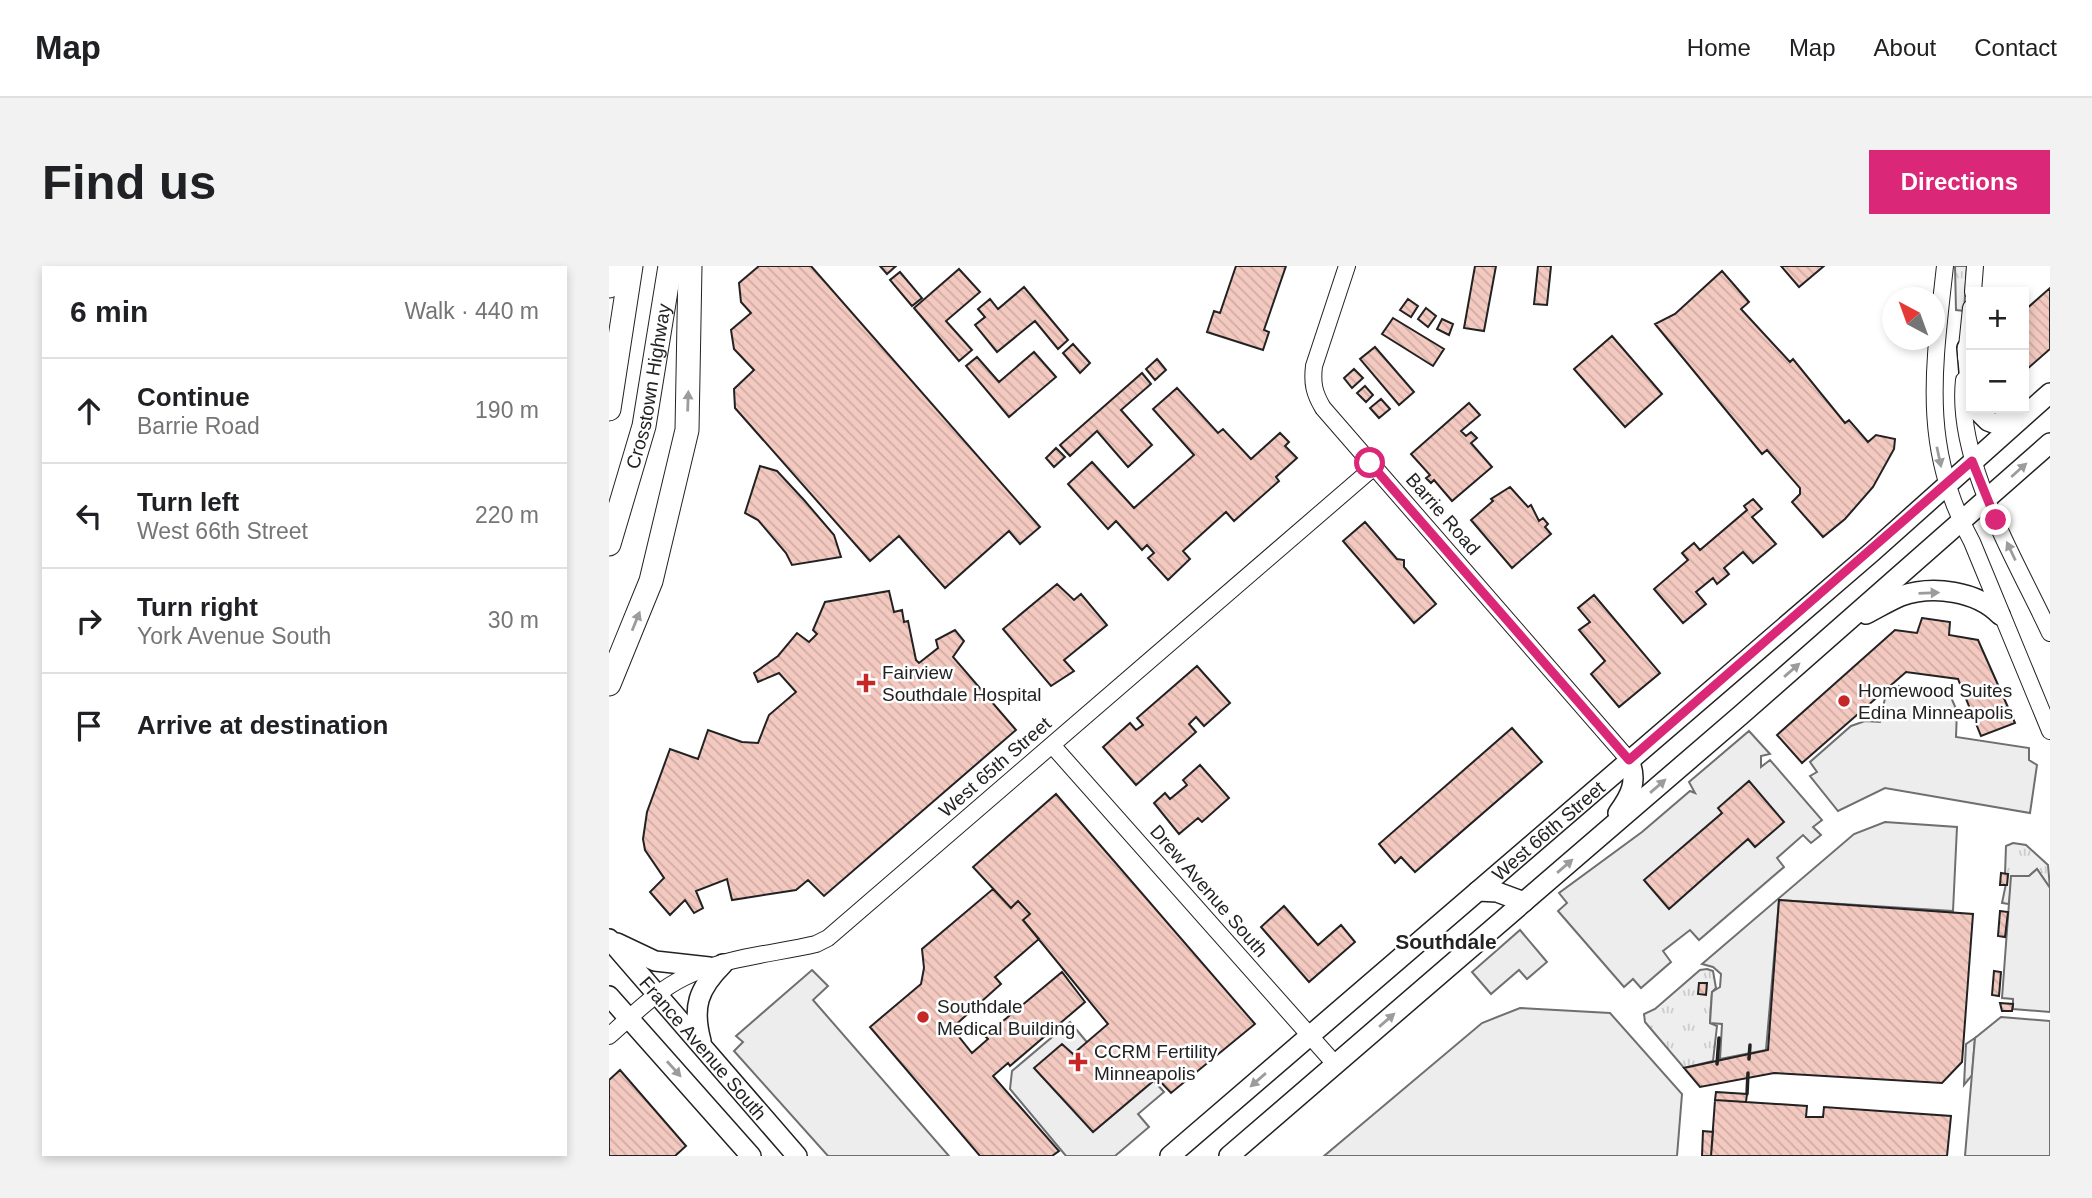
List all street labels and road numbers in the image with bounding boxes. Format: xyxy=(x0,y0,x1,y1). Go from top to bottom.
street label: Crosstown Highway xyxy=(621,301,674,471)
street label: Barrie Road xyxy=(1402,469,1484,559)
street label: West 65th Street xyxy=(935,712,1056,821)
street label: West 66th Street xyxy=(1488,776,1609,885)
street label: Drew Avenue South xyxy=(1146,821,1272,961)
street label: France Avenue South xyxy=(636,972,771,1124)

